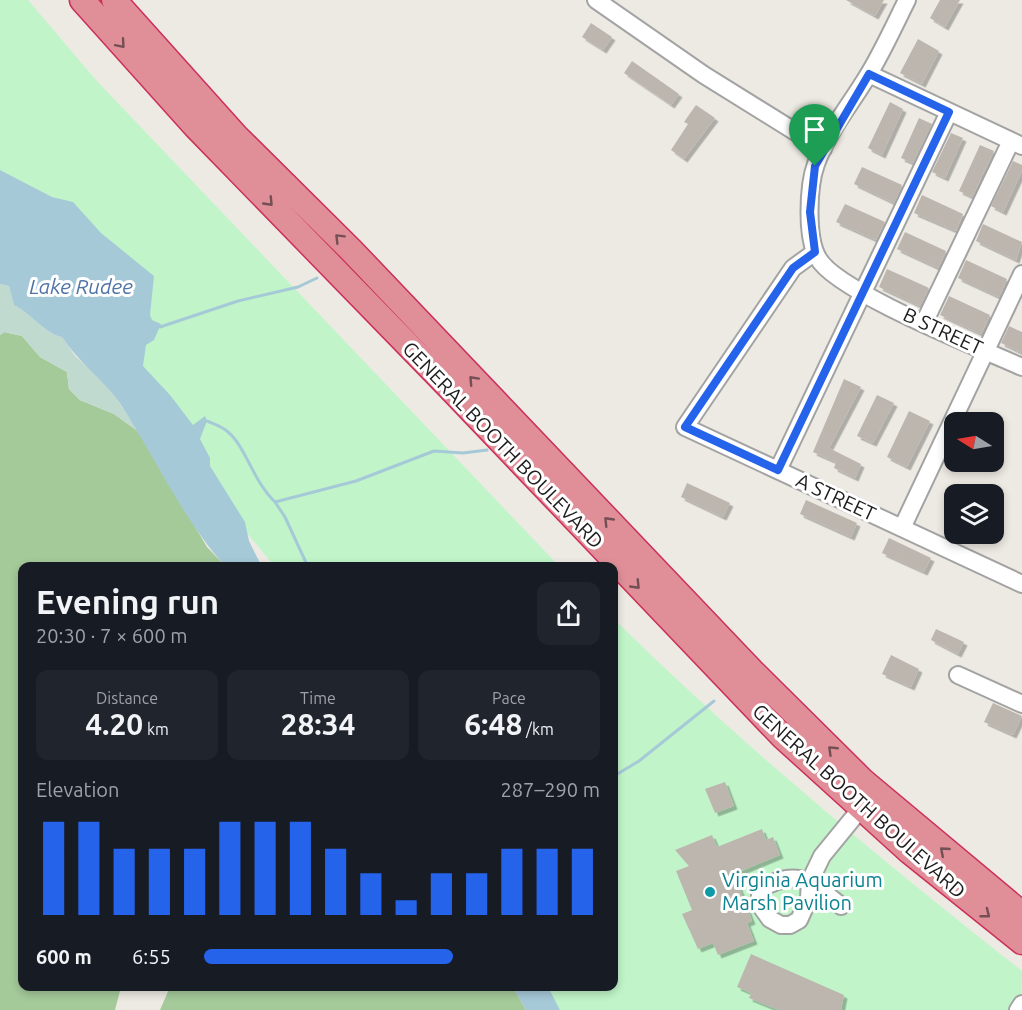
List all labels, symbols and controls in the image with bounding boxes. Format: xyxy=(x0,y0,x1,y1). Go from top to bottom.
one-way arrow xyxy=(114,37,125,48)
pin xyxy=(789,104,840,166)
icon: arrive xyxy=(798,113,831,146)
one-way arrow xyxy=(261,194,272,205)
one-way arrow xyxy=(336,234,346,245)
water label: Lake Rudee xyxy=(29,274,133,298)
street label: B STREET xyxy=(900,302,987,359)
street label: GENERAL BOOTH BOULEVARD xyxy=(398,337,608,553)
one-way arrow xyxy=(469,376,480,387)
north arrow xyxy=(944,412,1004,472)
map controls xyxy=(944,412,1004,544)
street label: A STREET xyxy=(793,468,880,525)
button: layers xyxy=(944,484,1004,544)
one-way arrow xyxy=(604,517,615,528)
one-way arrow xyxy=(629,579,640,589)
button: share xyxy=(537,582,600,645)
text: Evening run xyxy=(36,583,219,620)
text: 20:30 · 7 × 600 m xyxy=(36,624,188,647)
text: Distance xyxy=(96,689,158,707)
text: Time xyxy=(300,689,336,707)
text: Pace xyxy=(492,689,526,707)
street label: GENERAL BOOTH BOULEVARD xyxy=(748,699,970,902)
text: 4.20 xyxy=(85,707,143,741)
text: 28:34 xyxy=(280,707,356,741)
text: 6:48 xyxy=(464,707,522,741)
text: km xyxy=(143,720,169,738)
text: /km xyxy=(522,720,554,738)
one-way arrow xyxy=(829,747,840,758)
text: Elevation xyxy=(36,778,119,801)
text: 287–290 m xyxy=(501,778,600,801)
one-way arrow xyxy=(940,847,951,858)
place label: Virginia Aquarium Marsh Pavilion xyxy=(722,868,883,914)
marker: Virginia Aquarium Marsh Pavilion xyxy=(703,885,717,899)
one-way arrow xyxy=(980,907,991,918)
text: 600 m xyxy=(36,945,92,968)
text: 6:55 xyxy=(132,945,171,968)

